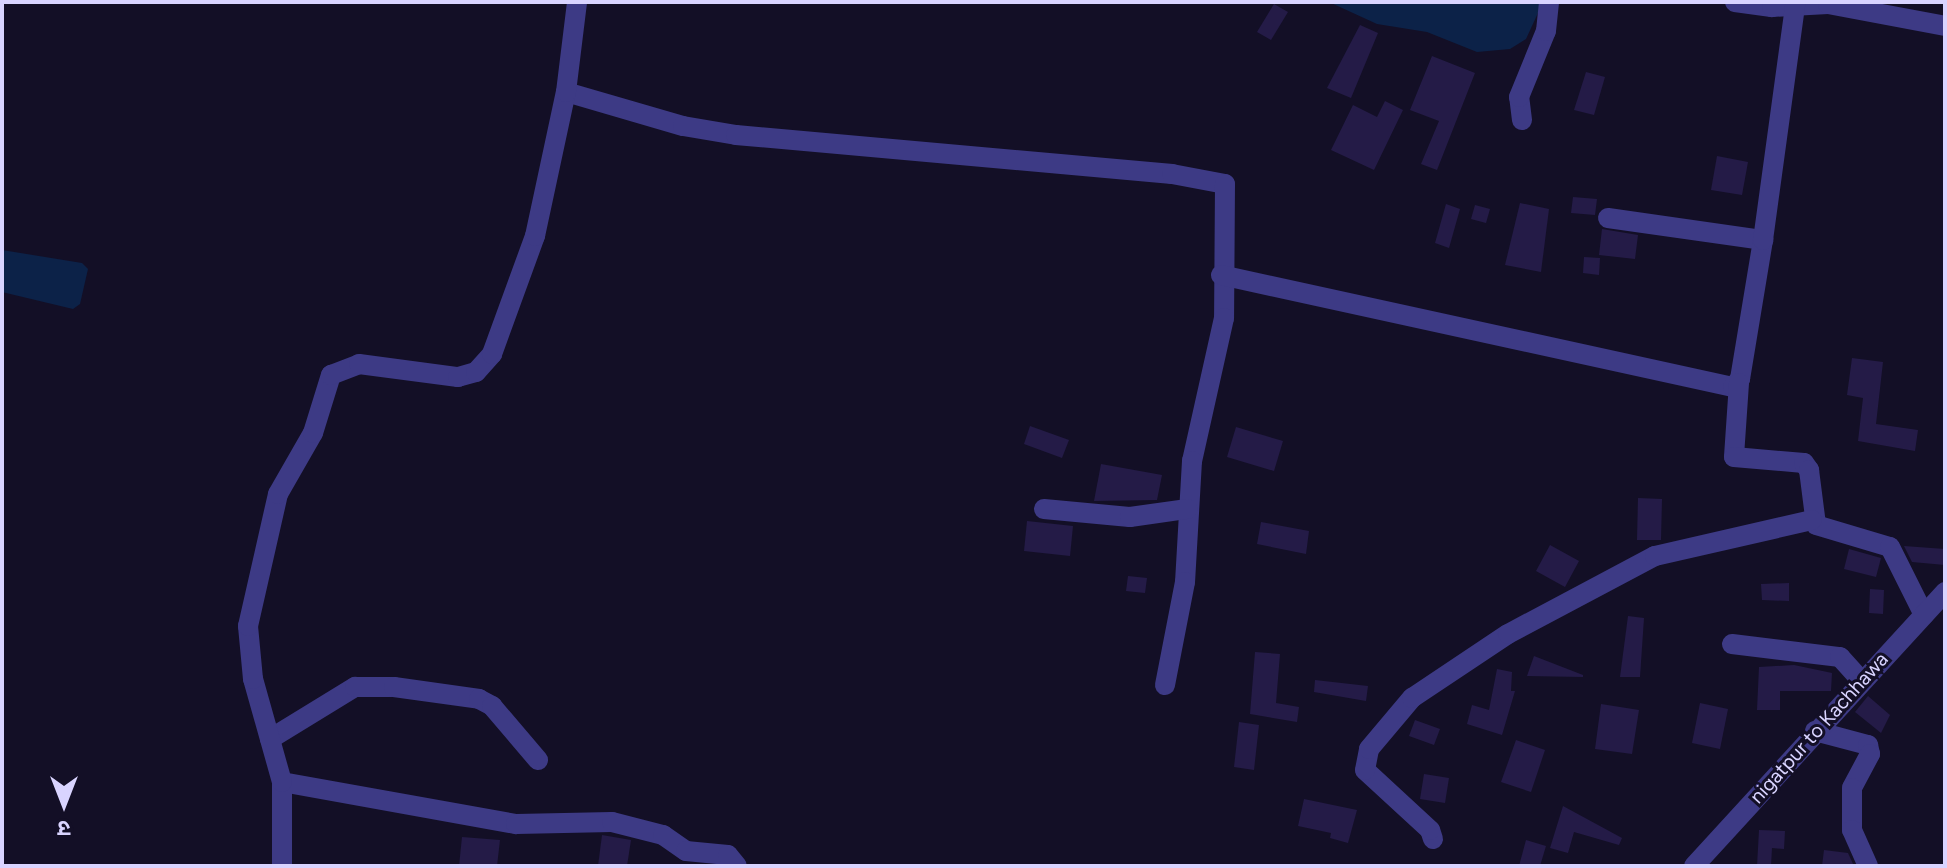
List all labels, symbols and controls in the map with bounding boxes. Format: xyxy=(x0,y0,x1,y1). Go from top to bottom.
street label: nigatpur to Kachhawa xyxy=(1745,647,1893,809)
north arrow xyxy=(24,764,104,844)
text: उ xyxy=(58,815,70,842)

